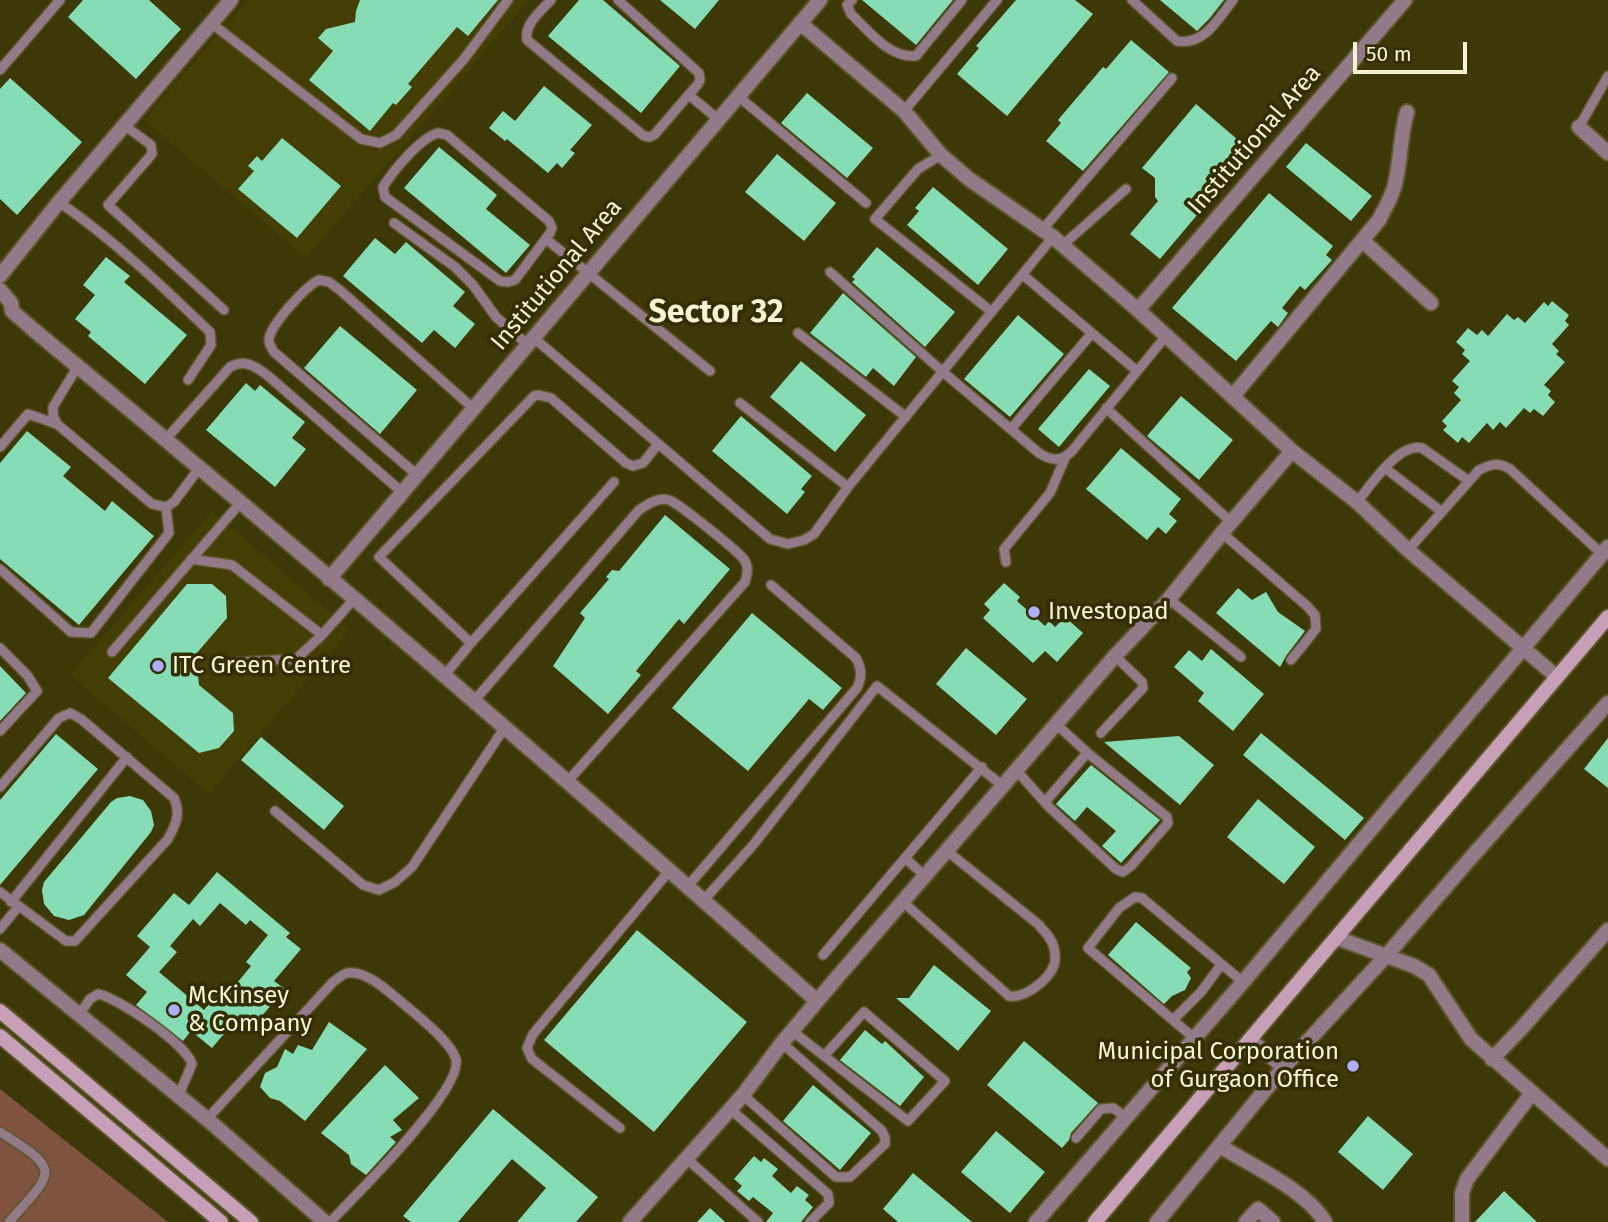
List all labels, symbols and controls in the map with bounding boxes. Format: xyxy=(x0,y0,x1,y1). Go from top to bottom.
scale bar xyxy=(1356,28,1470,72)
text: 50 m xyxy=(1366,41,1412,67)
street label: Institutional Area xyxy=(1182,59,1328,221)
street label: Institutional Area xyxy=(485,194,629,356)
district label: Sector 32 xyxy=(648,294,784,332)
place label: Investopad xyxy=(1048,598,1169,626)
marker: Investopad xyxy=(1026,604,1042,620)
place label: ITC Green Centre xyxy=(172,652,351,680)
marker: ITC Green Centre xyxy=(150,658,166,674)
place label: McKinsey & Company xyxy=(188,982,312,1038)
marker: McKinsey & Company xyxy=(166,1002,182,1018)
place label: Municipal Corporation of Gurgaon Office xyxy=(1098,1038,1339,1094)
marker: Municipal Corporation of Gurgaon Office xyxy=(1345,1058,1361,1074)

